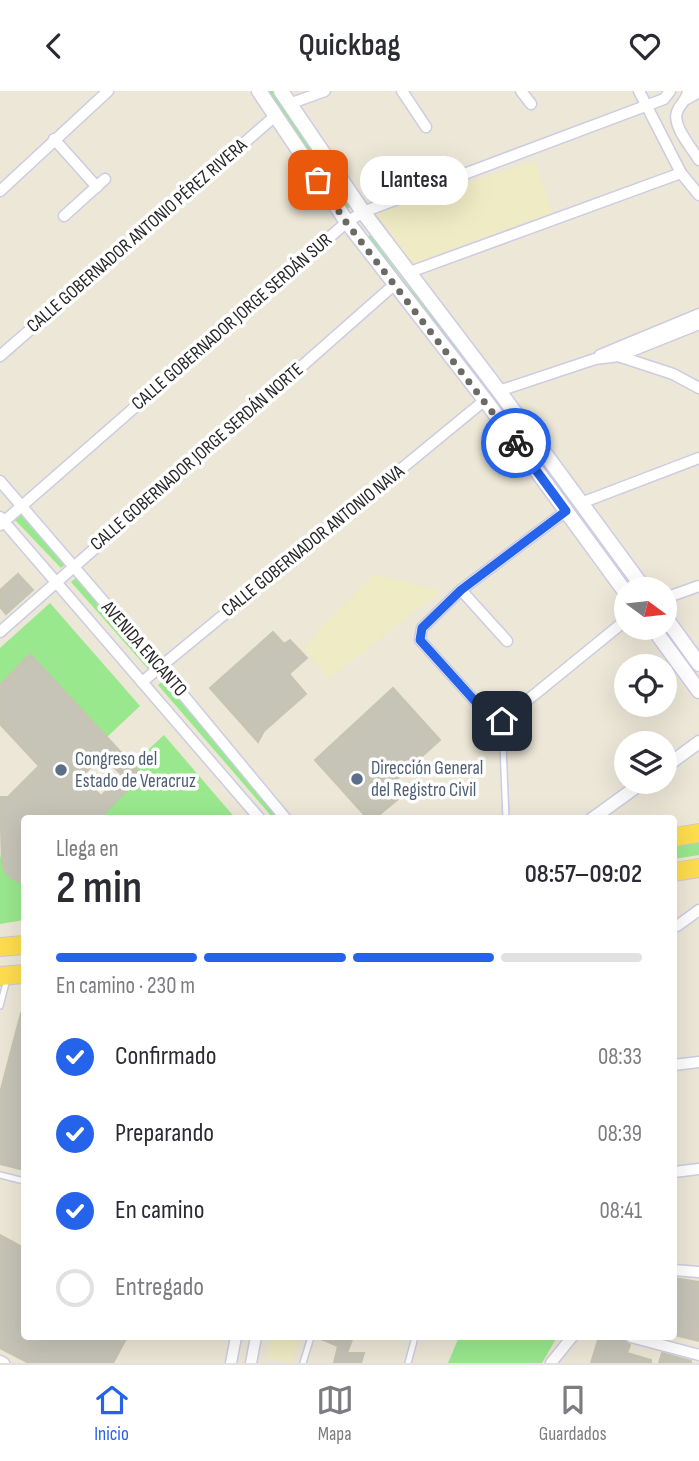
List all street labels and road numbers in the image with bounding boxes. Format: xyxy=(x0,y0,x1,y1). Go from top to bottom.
street label: CALLE GOBERNADOR ANTONIO PÉREZ RIVERA xyxy=(22,134,252,338)
street label: CALLE GOBERNADOR JORGE SERDÁN SUR xyxy=(127,229,337,415)
street label: CALLE GOBERNADOR JORGE SERDÁN NORTE xyxy=(86,358,308,556)
street label: CALLE GOBERNADOR ANTONIO NAVA xyxy=(217,460,410,622)
street label: AVENIDA ENCANTO xyxy=(96,596,192,701)

